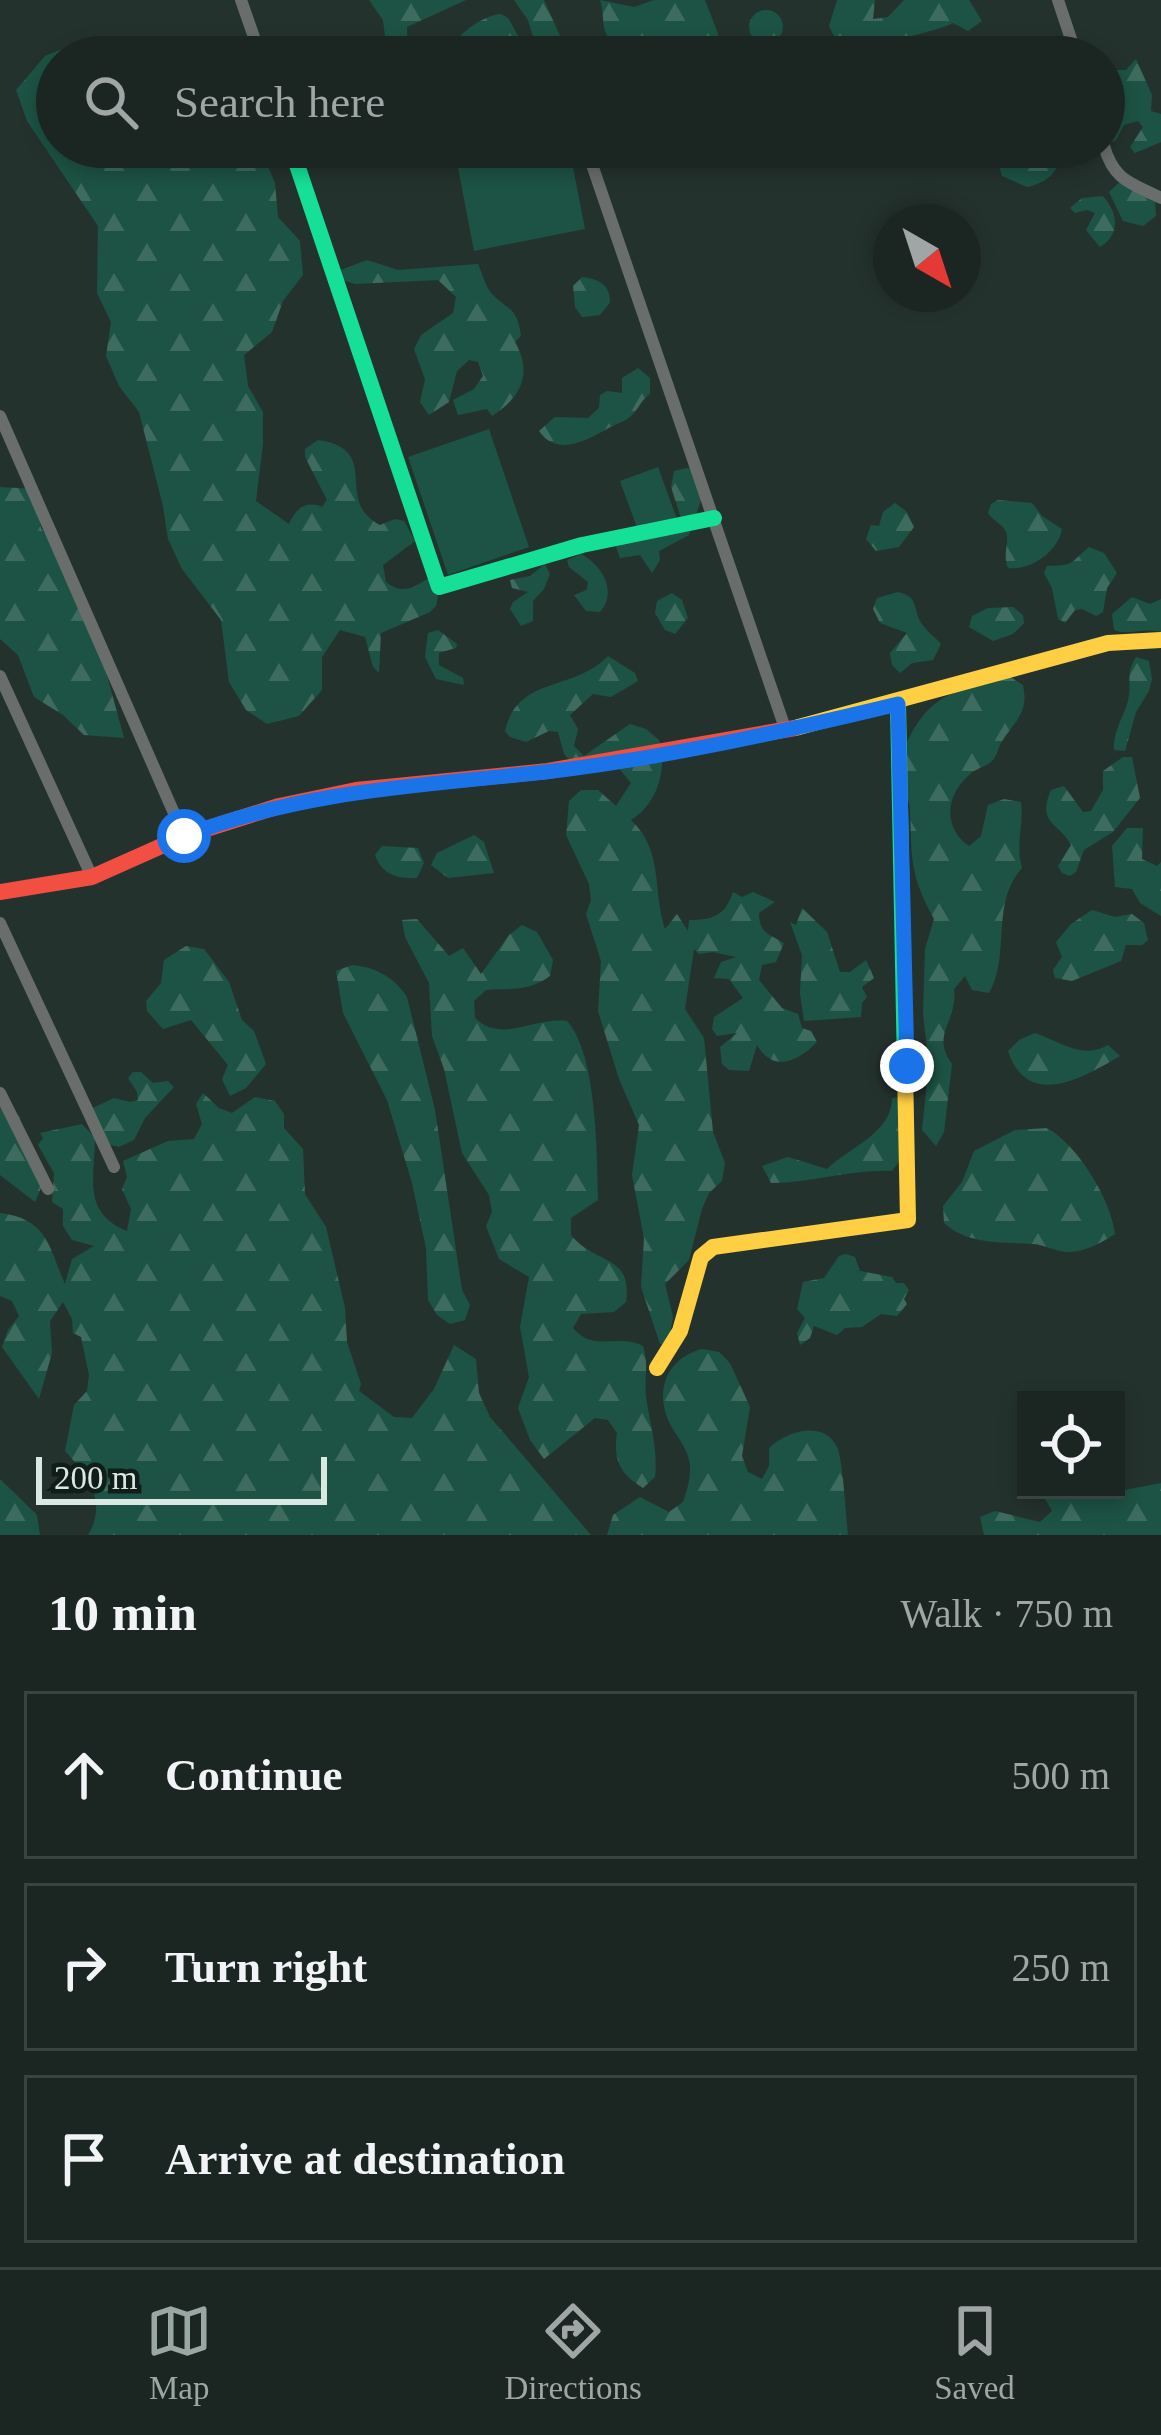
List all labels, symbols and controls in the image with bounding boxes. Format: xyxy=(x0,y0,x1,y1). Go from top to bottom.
search box xyxy=(36,36,1125,168)
icon: search xyxy=(78,69,144,135)
text: Search here xyxy=(174,77,385,127)
north arrow xyxy=(873,204,981,312)
route start xyxy=(157,809,211,863)
route end xyxy=(880,1039,934,1093)
map controls xyxy=(1017,1391,1125,1499)
button: locate xyxy=(1017,1391,1125,1499)
scale bar xyxy=(36,1451,327,1504)
text: 200 m xyxy=(54,1460,137,1496)
text: 10 min xyxy=(48,1585,197,1641)
text: Walk · 750 m xyxy=(901,1592,1113,1635)
icon: ahead xyxy=(51,1742,117,1808)
text: Continue xyxy=(165,1750,343,1800)
text: 500 m xyxy=(1011,1754,1110,1797)
icon: right xyxy=(51,1934,117,2000)
text: Turn right xyxy=(165,1942,367,1992)
text: 250 m xyxy=(1011,1946,1110,1989)
icon: arrive xyxy=(51,2126,117,2192)
text: Arrive at destination xyxy=(165,2134,565,2184)
tab: Map xyxy=(146,2298,212,2407)
tab: Directions xyxy=(504,2298,642,2407)
tab: Saved xyxy=(934,2298,1015,2407)

